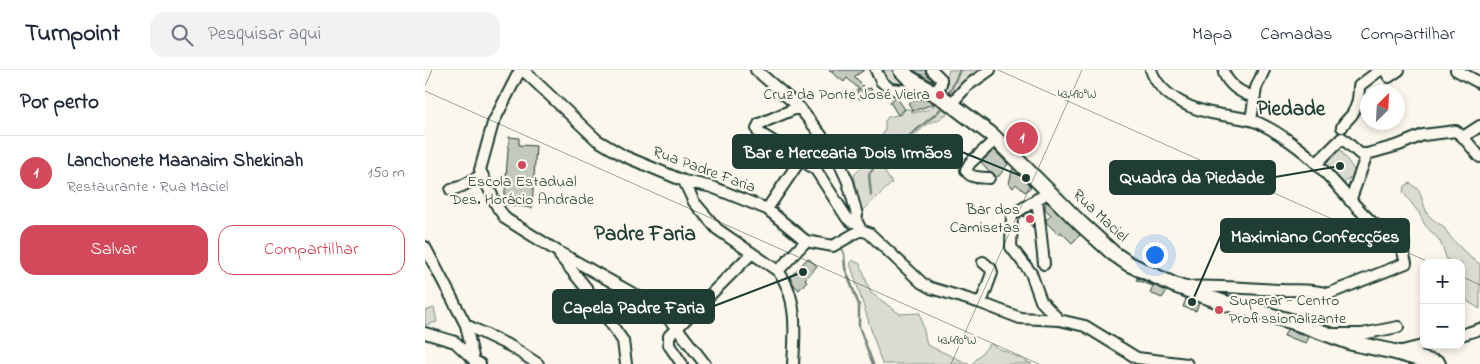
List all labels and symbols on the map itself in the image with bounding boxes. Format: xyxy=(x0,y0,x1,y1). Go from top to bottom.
place label: Cruz da Ponte José Vieira xyxy=(763,83,930,107)
north arrow xyxy=(1360,85,1405,130)
text: 43.490°W xyxy=(1058,86,1096,104)
marker: Cruz da Ponte José Vieira xyxy=(934,89,946,101)
district label: Piedade xyxy=(1257,95,1326,125)
pin: 1 xyxy=(1006,119,1038,157)
callout: Bar e Mercearia Dois Irmãos xyxy=(733,135,962,168)
street label: Rua Padre Faria xyxy=(649,140,759,200)
text: Bar e Mercearia Dois Irmãos xyxy=(743,141,952,167)
marker: Escola Estadual Des. Horácio Andrade xyxy=(516,159,528,171)
callout: Quadra da Piedade xyxy=(1110,161,1275,194)
text: Quadra da Piedade xyxy=(1120,166,1265,192)
place label: Escola Estadual Des. Horácio Andrade xyxy=(449,170,595,212)
street label: Rua Maciel xyxy=(1067,184,1134,248)
place label: Bar dos Camisetas xyxy=(950,198,1020,240)
marker: Bar dos Camisetas xyxy=(1024,213,1036,225)
callout: Maximiano Confecções xyxy=(1221,219,1409,252)
district label: Padre Faria xyxy=(594,220,696,250)
text: Maximiano Confecções xyxy=(1231,225,1399,251)
your location xyxy=(1142,242,1168,268)
place label: Superar - Centro Profissionalizante xyxy=(1229,289,1347,331)
callout: Capela Padre Faria xyxy=(553,290,714,323)
text: Capela Padre Faria xyxy=(563,296,705,322)
marker: Superar - Centro Profissionalizante xyxy=(1213,304,1225,316)
text: 43.490°W xyxy=(938,332,976,350)

